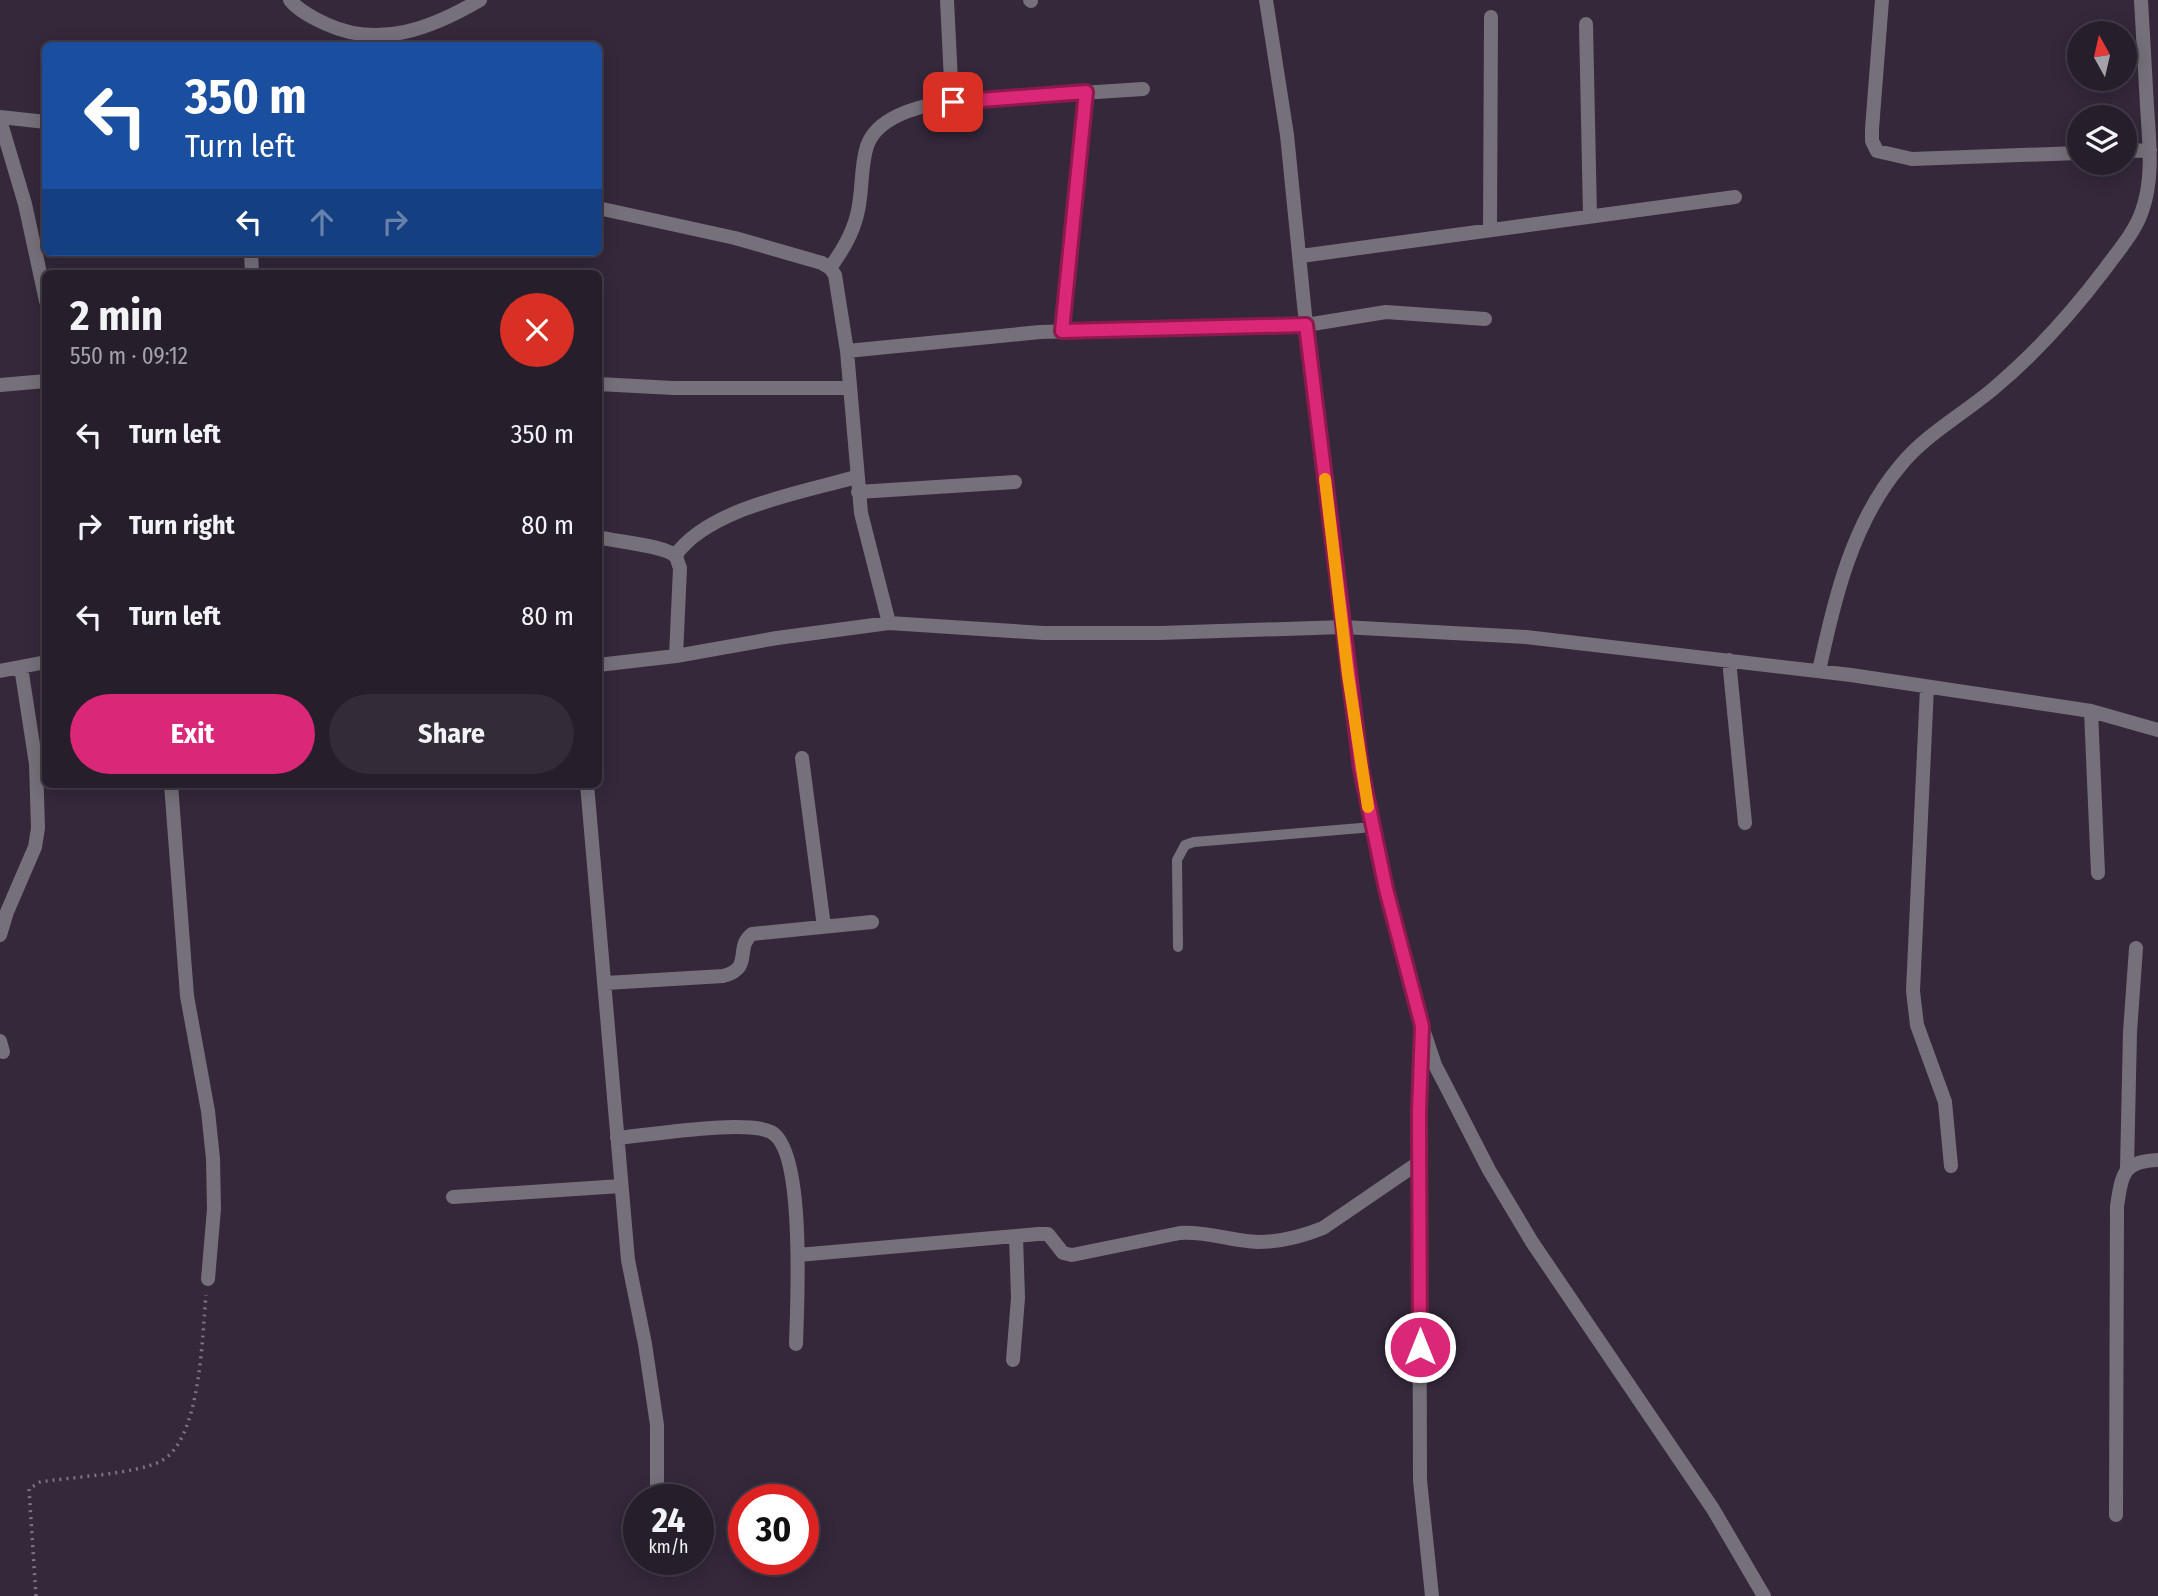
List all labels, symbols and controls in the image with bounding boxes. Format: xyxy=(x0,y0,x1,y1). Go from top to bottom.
north arrow xyxy=(2067,21,2137,91)
map controls xyxy=(2067,21,2137,175)
text: 350 m xyxy=(185,67,307,126)
icon: left xyxy=(70,70,161,161)
pin xyxy=(923,72,983,132)
icon: arrive xyxy=(934,83,972,121)
button: layers xyxy=(2067,105,2137,175)
text: Turn left xyxy=(185,127,295,165)
icon: left xyxy=(230,203,268,241)
icon: ahead xyxy=(303,203,341,241)
icon: right xyxy=(376,203,414,241)
text: 2 min xyxy=(70,291,163,341)
button: close xyxy=(500,293,574,367)
text: 550 m · 09:12 xyxy=(70,342,188,370)
icon: left xyxy=(70,416,108,454)
text: Turn left xyxy=(129,419,221,450)
text: 350 m xyxy=(511,419,574,450)
icon: right xyxy=(70,507,108,545)
text: Turn right xyxy=(129,510,235,541)
text: 80 m xyxy=(521,510,574,541)
icon: left xyxy=(70,598,108,636)
text: Turn left xyxy=(129,601,221,632)
text: 80 m xyxy=(521,601,574,632)
button: Exit xyxy=(70,694,315,774)
button: Share xyxy=(329,694,574,774)
position arrow xyxy=(1383,1310,1457,1384)
speed limit sign: 30 xyxy=(728,1484,819,1575)
text: 24 xyxy=(652,1499,685,1541)
text: km/h xyxy=(648,1536,689,1558)

